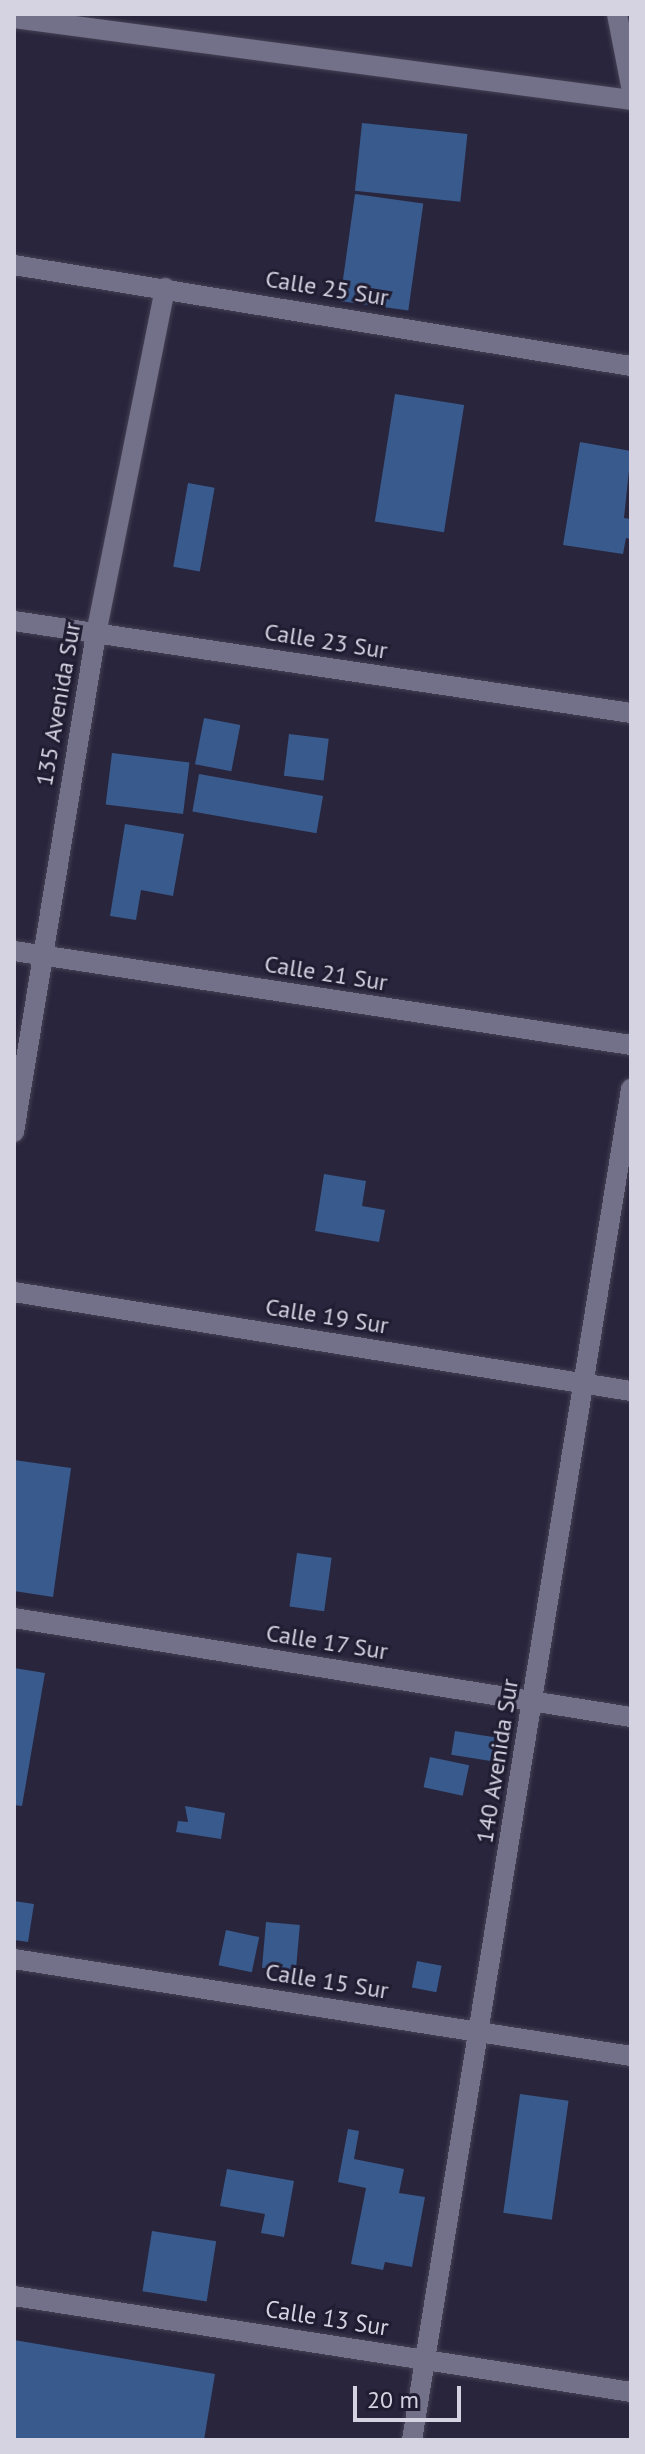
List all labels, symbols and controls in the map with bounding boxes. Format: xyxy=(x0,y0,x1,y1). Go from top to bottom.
street label: Calle 25 Sur xyxy=(263,264,391,312)
street label: Calle 23 Sur xyxy=(262,617,390,665)
street label: 135 Avenida Sur xyxy=(29,619,87,789)
street label: Calle 21 Sur xyxy=(262,949,390,997)
street label: Calle 19 Sur xyxy=(263,1292,391,1340)
street label: Calle 17 Sur xyxy=(263,1618,391,1666)
street label: 140 Avenida Sur xyxy=(470,1676,524,1846)
street label: Calle 15 Sur xyxy=(263,1957,391,2005)
street label: Calle 13 Sur xyxy=(263,2294,391,2342)
scale bar xyxy=(357,2370,465,2420)
text: 20 m xyxy=(367,2384,419,2415)

